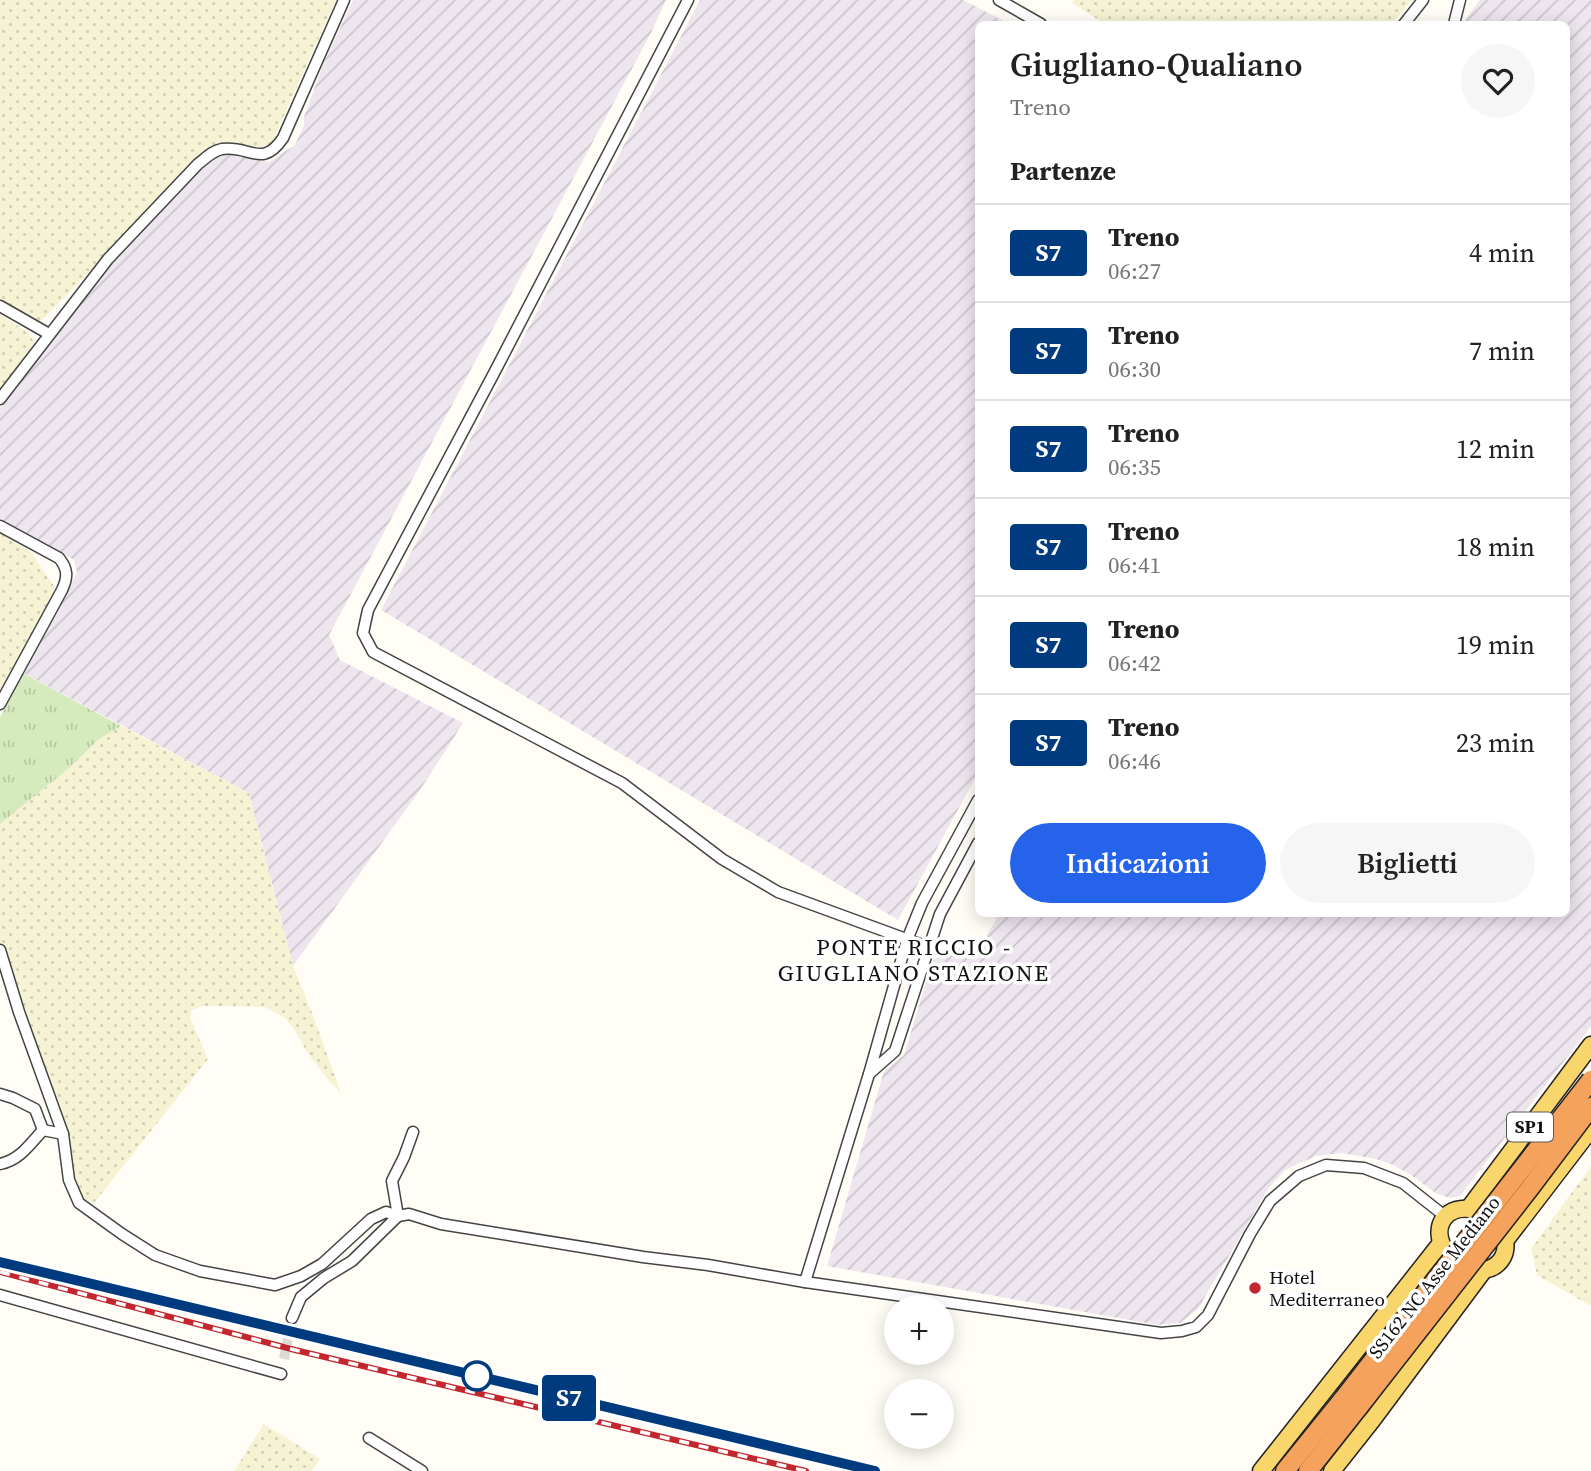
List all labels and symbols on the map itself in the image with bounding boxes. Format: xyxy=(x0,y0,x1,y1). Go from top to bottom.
district label: PONTE RICCIO - GIUGLIANO STAZIONE xyxy=(778,931,1050,989)
road number: SP1 xyxy=(1507,1112,1553,1142)
street label: SS162 NC Asse Mediano xyxy=(1362,1190,1506,1364)
place label: Hotel Mediterraneo xyxy=(1269,1264,1385,1312)
marker: Hotel Mediterraneo xyxy=(1247,1280,1263,1296)
unlabelled marker xyxy=(462,1361,492,1391)
line badge: S7 xyxy=(538,1375,600,1421)

